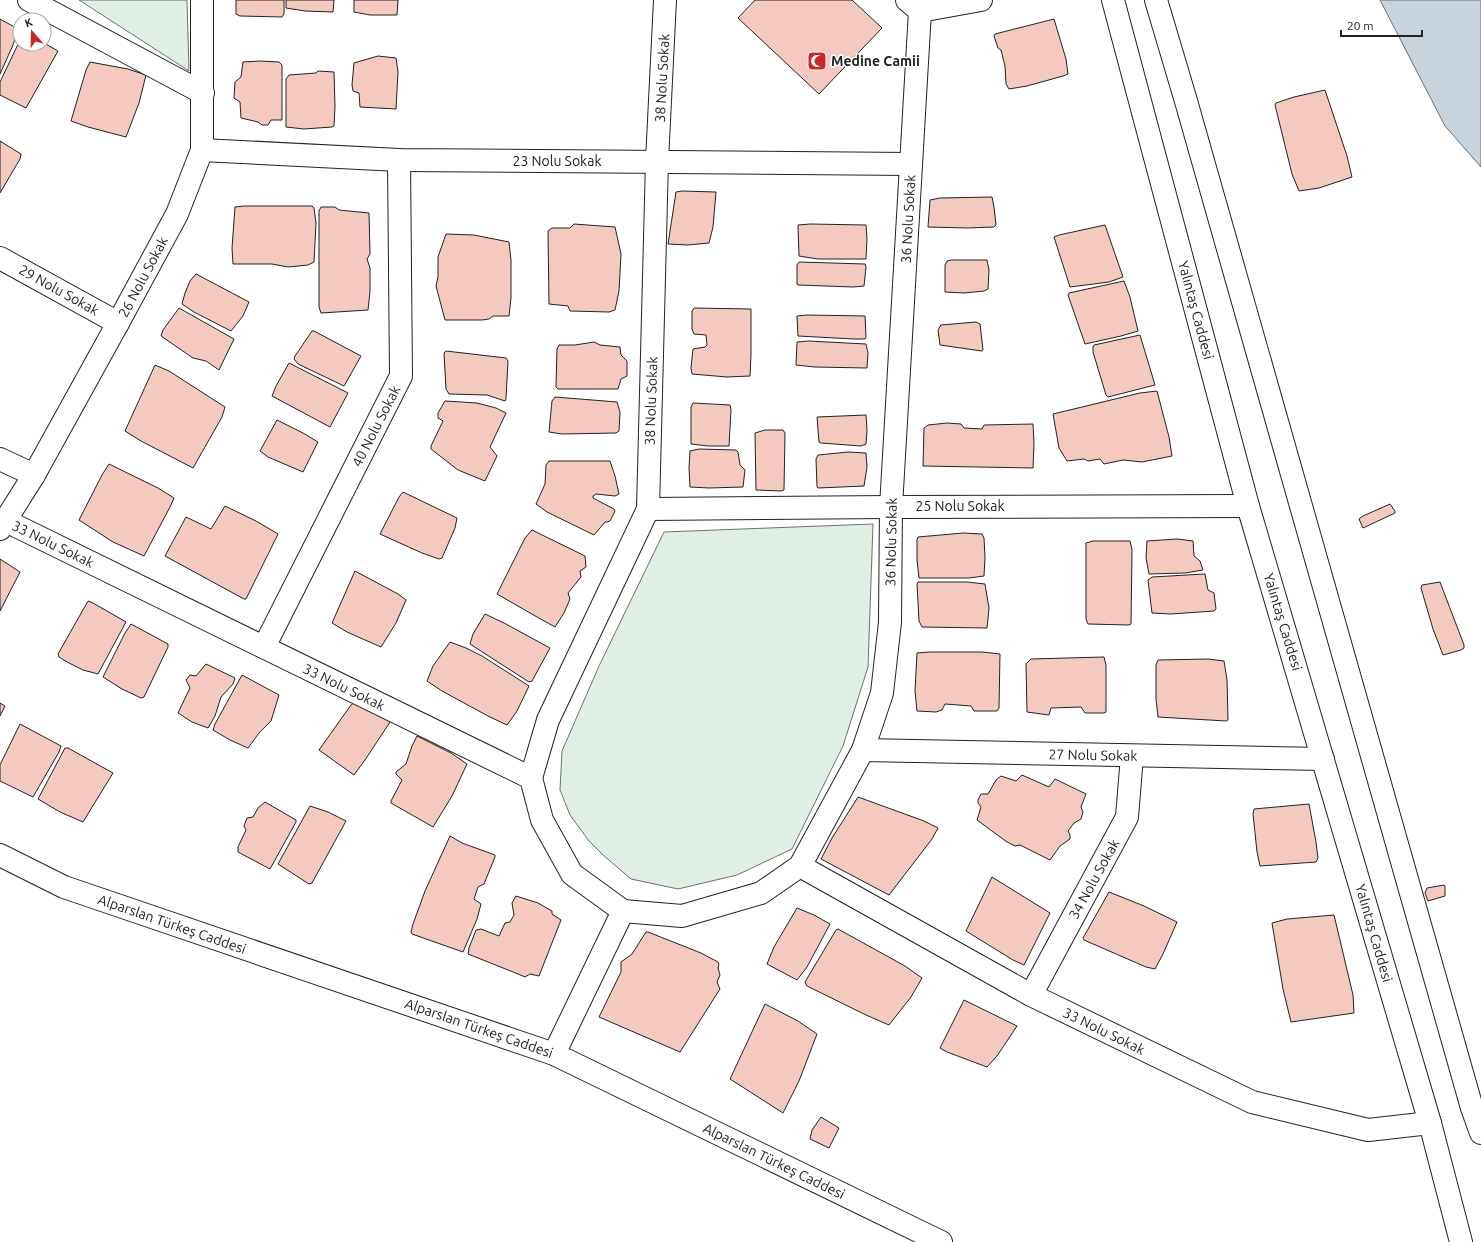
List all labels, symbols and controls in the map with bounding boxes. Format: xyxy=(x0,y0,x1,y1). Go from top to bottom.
north arrow xyxy=(12,12,52,52)
scale bar xyxy=(1341,12,1422,38)
text: K xyxy=(23,15,35,29)
text: 20 m xyxy=(1347,19,1374,32)
street label: 38 Nolu Sokak xyxy=(652,33,672,123)
mosque icon: Medine Camii xyxy=(806,50,828,72)
place label: Medine Camii xyxy=(831,53,920,69)
street label: 23 Nolu Sokak xyxy=(513,153,601,169)
street label: 36 Nolu Sokak xyxy=(898,174,918,264)
street label: 26 Nolu Sokak xyxy=(115,234,171,320)
street label: Yalıntaş Caddesi xyxy=(1175,259,1217,361)
street label: 29 Nolu Sokak xyxy=(16,261,102,319)
street label: 38 Nolu Sokak xyxy=(641,356,661,446)
street label: 40 Nolu Sokak xyxy=(349,383,403,469)
street label: 36 Nolu Sokak xyxy=(882,497,900,587)
street label: 25 Nolu Sokak xyxy=(916,498,1004,514)
street label: 33 Nolu Sokak xyxy=(10,517,96,571)
street label: Yalıntaş Caddesi xyxy=(1261,571,1305,673)
street label: 33 Nolu Sokak xyxy=(301,660,387,714)
street label: 27 Nolu Sokak xyxy=(1048,746,1138,764)
street label: 34 Nolu Sokak xyxy=(1065,836,1123,922)
street label: Yalıntaş Caddesi xyxy=(1352,882,1396,984)
street label: Alparslan Türkeş Caddesi xyxy=(96,891,248,957)
street label: Alparslan Türkeş Caddesi xyxy=(403,995,555,1061)
street label: 33 Nolu Sokak xyxy=(1061,1004,1147,1058)
street label: Alparslan Türkeş Caddesi xyxy=(701,1120,847,1202)

